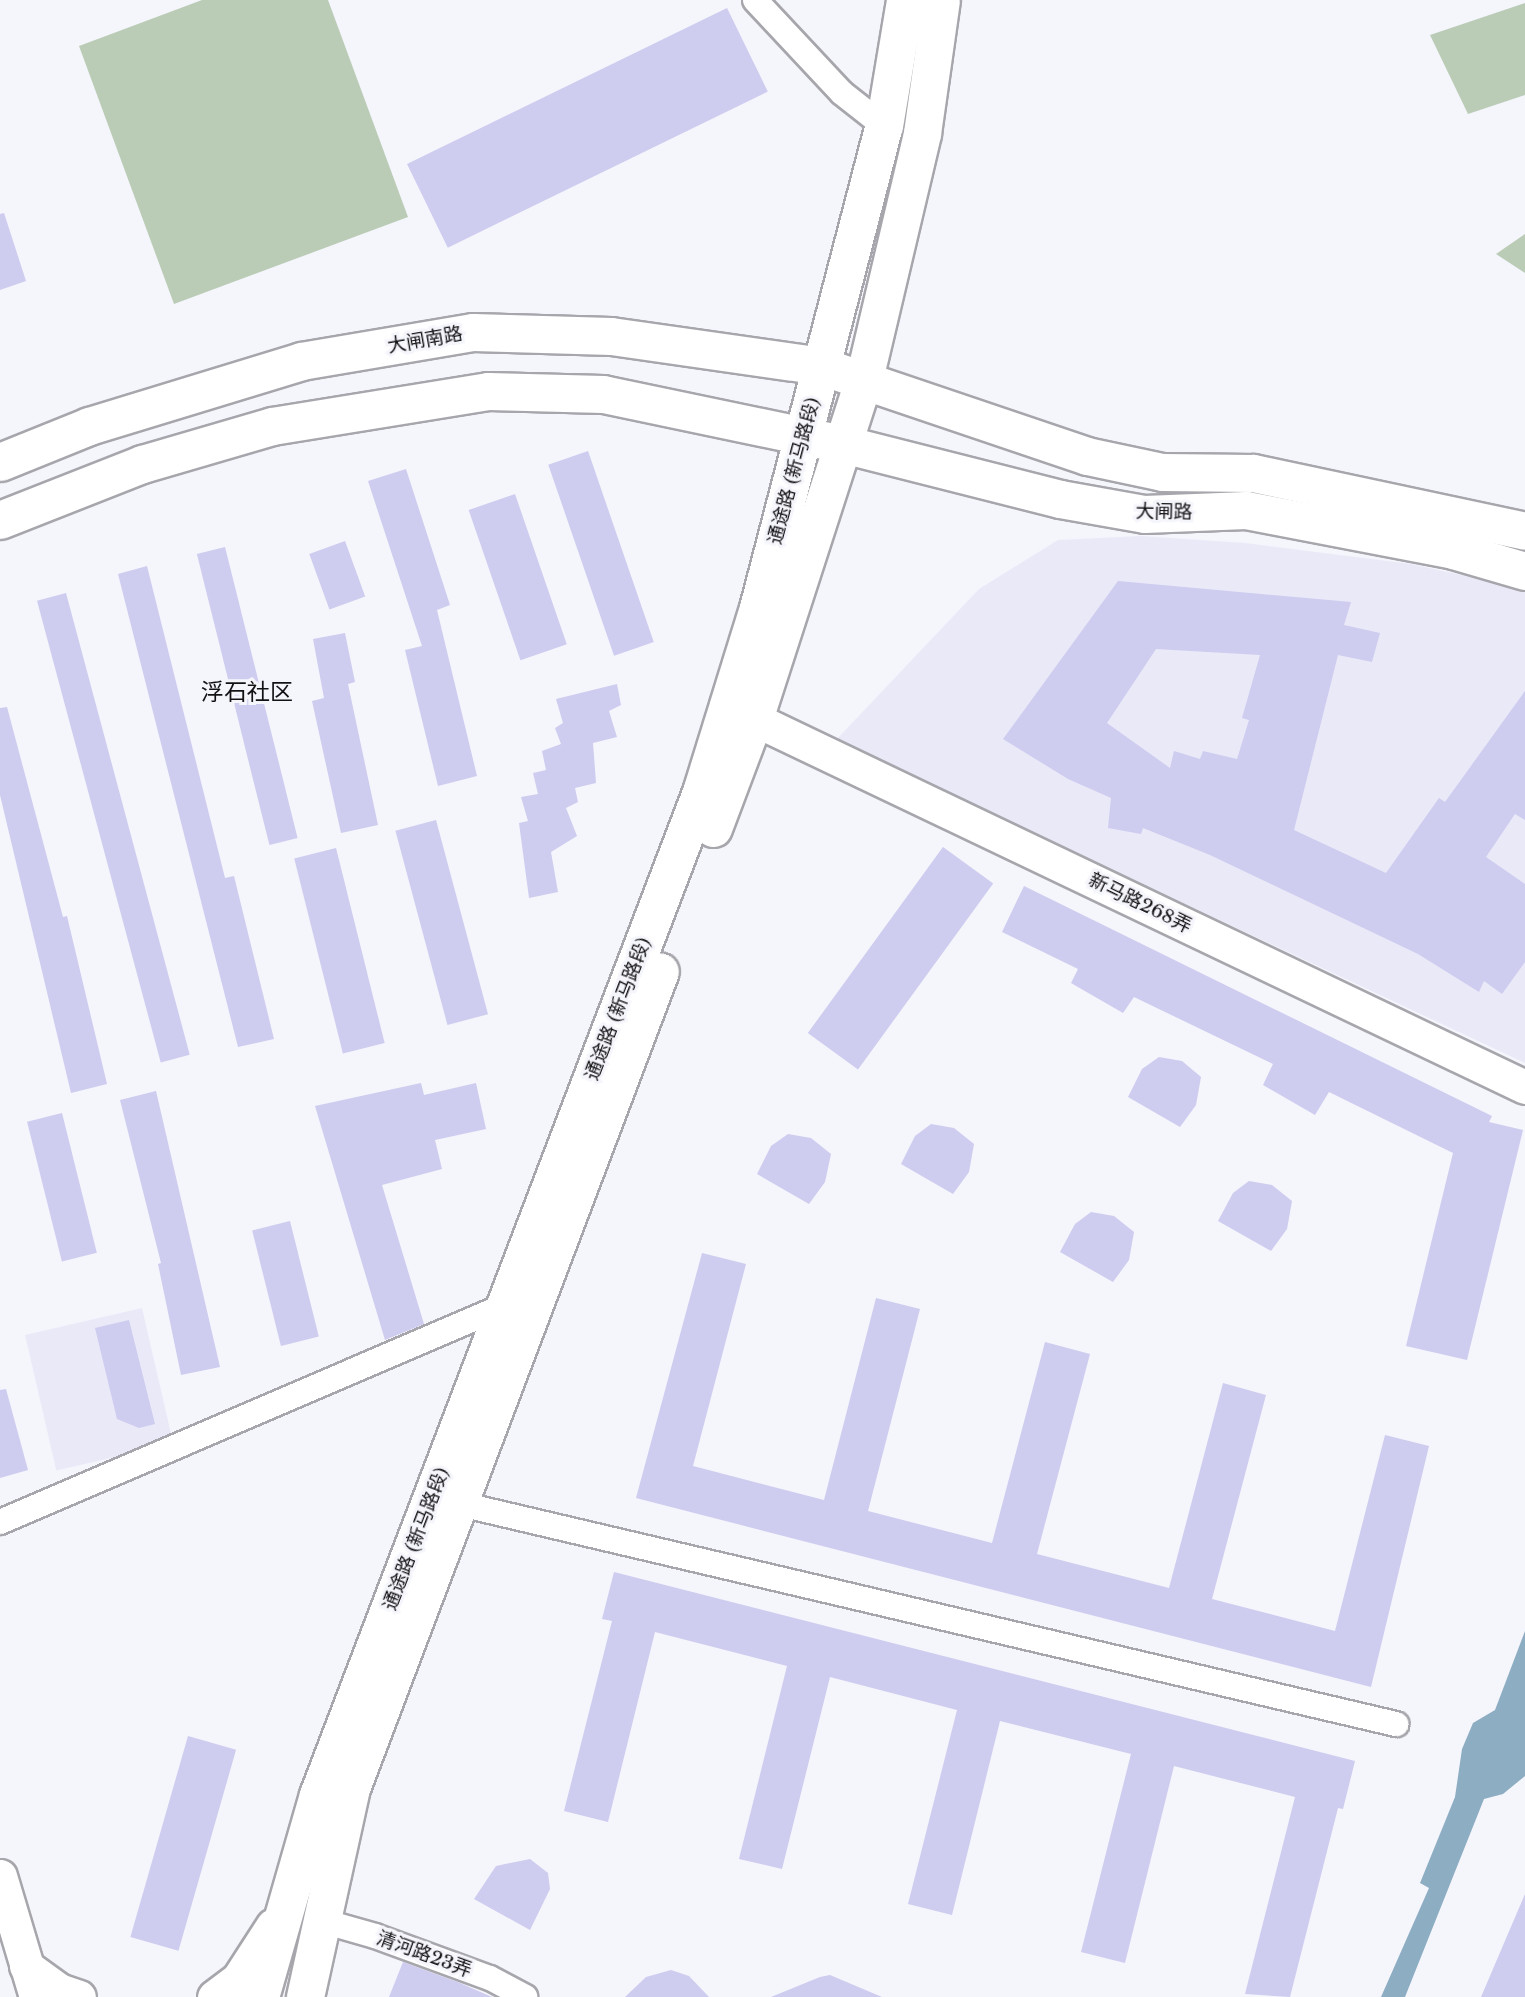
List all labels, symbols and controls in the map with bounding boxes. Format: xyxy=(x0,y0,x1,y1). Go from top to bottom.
street label: 大闸南路 xyxy=(386,322,464,358)
street label: 通途路 (新马路段) xyxy=(763,395,825,547)
street label: 大闸路 xyxy=(1135,500,1193,524)
district label: 浮石社区 xyxy=(201,678,293,706)
street label: 新马路268弄 xyxy=(1085,868,1195,938)
street label: 通途路 (新马路段) xyxy=(580,934,656,1084)
street label: 通途路 (新马路段) xyxy=(378,1464,454,1614)
street label: 清河路23弄 xyxy=(373,1926,475,1982)

